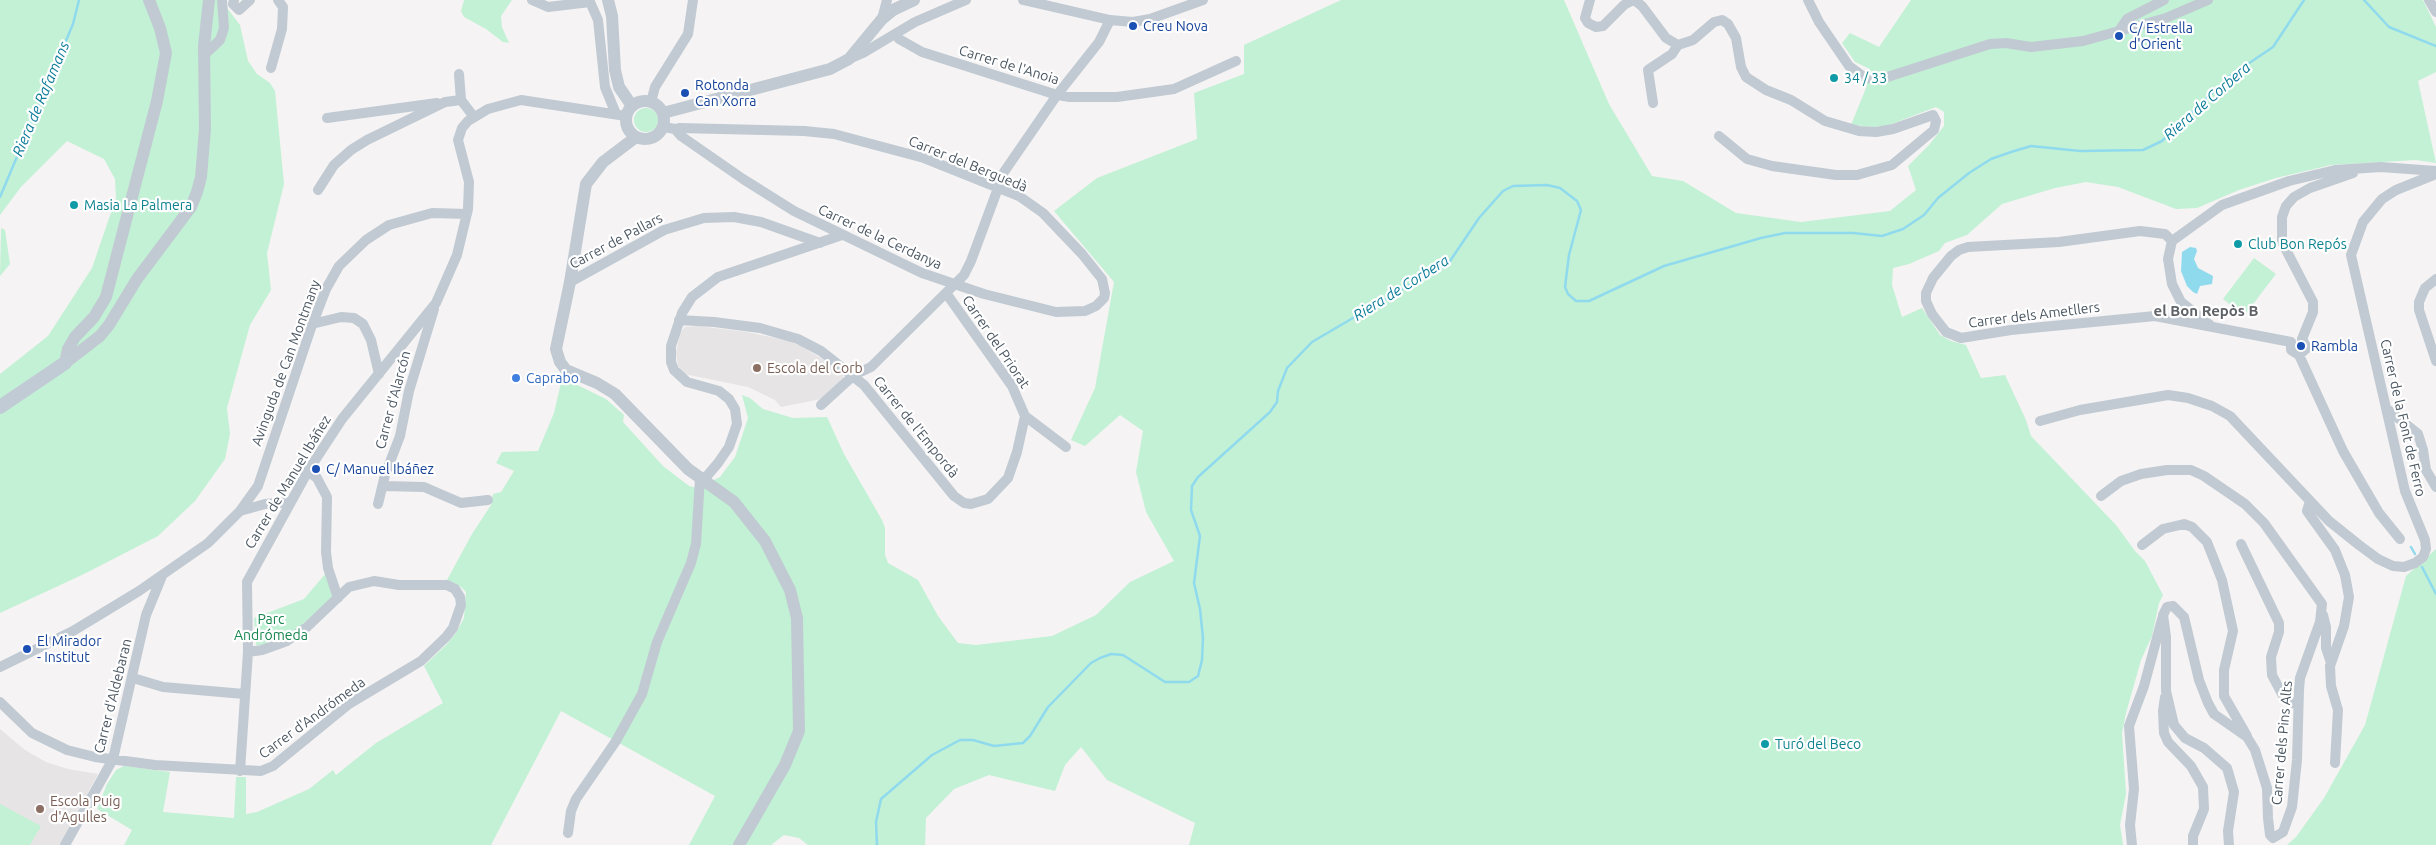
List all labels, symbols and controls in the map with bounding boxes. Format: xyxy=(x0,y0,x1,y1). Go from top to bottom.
place label: Creu Nova xyxy=(1143,18,1208,34)
marker: Creu Nova xyxy=(1127,20,1139,32)
place label: C/ Estrella d'Orient xyxy=(2129,20,2193,52)
marker: C/ Estrella d'Orient xyxy=(2113,30,2125,42)
water label: Riera de Rafamans xyxy=(9,39,73,159)
street label: Carrer de l'Anoia xyxy=(957,42,1061,88)
water label: Riera de Corbera xyxy=(2160,58,2254,144)
place label: 34 / 33 xyxy=(1844,70,1887,86)
marker: 34 / 33 xyxy=(1828,72,1840,84)
place label: Rotonda Can Xorra xyxy=(695,77,756,110)
marker: Rotonda Can Xorra xyxy=(679,87,691,99)
street label: Carrer del Berguedà xyxy=(906,133,1030,195)
place label: Masia La Palmera xyxy=(84,197,192,213)
marker: Masia La Palmera xyxy=(68,199,80,211)
street label: Carrer de la Cerdanya xyxy=(815,201,945,273)
street label: Carrer de Pallars xyxy=(567,209,665,273)
place label: Club Bon Repós xyxy=(2248,236,2347,252)
marker: Club Bon Repós xyxy=(2232,238,2244,250)
water label: Riera de Corbera xyxy=(1350,251,1452,325)
street label: Avinguda de Can Montmany xyxy=(248,278,324,448)
street label: Carrer del Priorat xyxy=(959,292,1033,392)
street label: Carrer dels Ametllers xyxy=(1967,299,2101,331)
district label: el Bon Repòs B xyxy=(2154,302,2258,320)
place label: Rambla xyxy=(2311,338,2358,354)
street label: Carrer de la Font de Ferro xyxy=(2377,338,2429,498)
marker: Rambla xyxy=(2295,340,2307,352)
street label: Carrer d'Alarcón xyxy=(372,349,414,451)
place label: Escola del Corb xyxy=(767,360,863,376)
marker: Escola del Corb xyxy=(751,362,763,374)
place label: Caprabo xyxy=(526,370,579,386)
marker: Caprabo xyxy=(510,372,522,384)
street label: Carrer de l'Empordà xyxy=(870,373,962,481)
street label: Carrer de Manuel Ibáñez xyxy=(241,412,335,552)
place label: C/ Manuel Ibáñez xyxy=(326,461,434,477)
marker: C/ Manuel Ibáñez xyxy=(310,463,322,475)
park label: Parc Andrómeda xyxy=(234,611,308,644)
place label: El Mirador - Institut xyxy=(37,633,101,666)
street label: Carrer d'Aldebaran xyxy=(91,637,135,755)
marker: El Mirador - Institut xyxy=(21,643,33,655)
street label: Carrer d'Andrómeda xyxy=(256,674,368,762)
street label: Carrer dels Pins Alts xyxy=(2268,680,2296,806)
place label: Turó del Beco xyxy=(1775,736,1861,752)
marker: Turó del Beco xyxy=(1759,738,1771,750)
place label: Escola Puig d'Agulles xyxy=(50,793,121,826)
marker: Escola Puig d'Agulles xyxy=(34,803,46,815)

